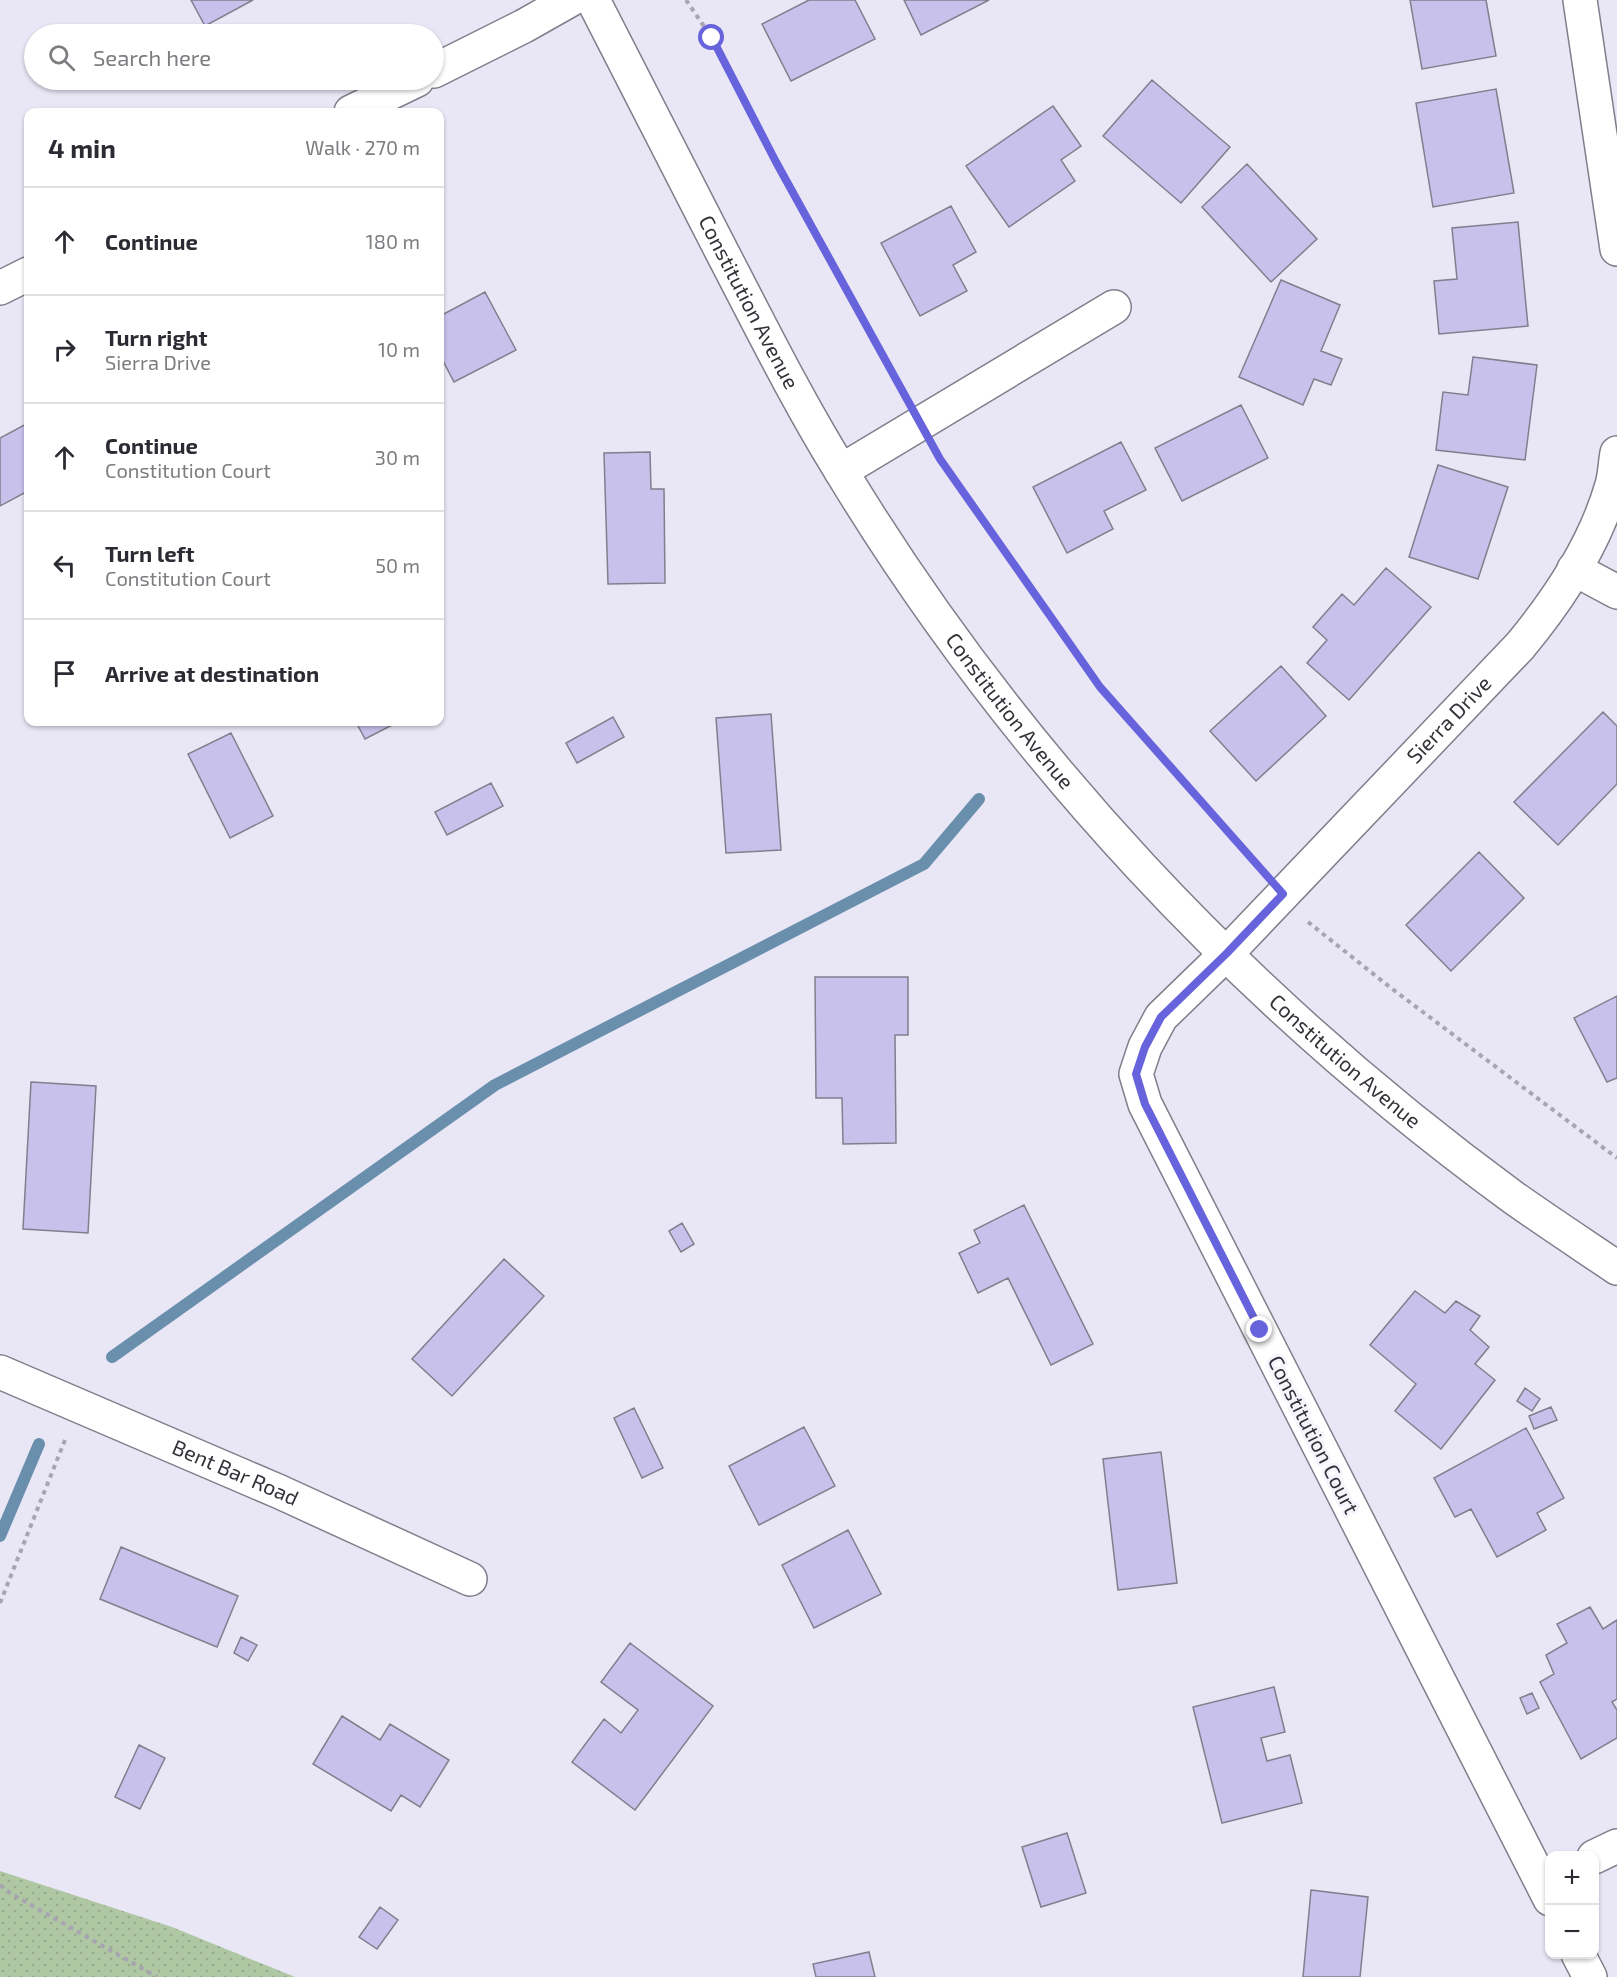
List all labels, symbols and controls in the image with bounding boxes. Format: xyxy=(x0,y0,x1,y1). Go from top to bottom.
search box xyxy=(24,24,444,90)
route start xyxy=(698,24,724,50)
icon: search xyxy=(45,41,78,74)
text: Search here xyxy=(93,44,211,70)
text: 4 min xyxy=(48,132,116,163)
text: Walk · 270 m xyxy=(305,135,420,159)
street label: Constitution Avenue xyxy=(694,211,805,393)
icon: ahead xyxy=(48,225,81,258)
text: Continue xyxy=(105,228,198,254)
text: 180 m xyxy=(366,229,420,253)
text: Turn right xyxy=(105,324,207,350)
icon: right xyxy=(48,333,81,366)
text: 10 m xyxy=(378,337,420,361)
text: Sierra Drive xyxy=(105,350,211,374)
text: Continue xyxy=(105,432,198,458)
icon: ahead xyxy=(48,441,81,474)
text: 30 m xyxy=(375,445,420,469)
text: Constitution Court xyxy=(105,458,271,482)
text: Turn left xyxy=(105,540,194,566)
icon: left xyxy=(48,549,81,582)
text: 50 m xyxy=(375,553,420,577)
text: Constitution Court xyxy=(105,566,271,590)
street label: Constitution Avenue xyxy=(941,627,1080,793)
icon: arrive xyxy=(48,657,81,690)
text: Arrive at destination xyxy=(105,660,319,686)
street label: Sierra Drive xyxy=(1401,670,1496,768)
street label: Constitution Avenue xyxy=(1265,988,1426,1133)
route end xyxy=(1246,1316,1272,1342)
street label: Constitution Court xyxy=(1264,1351,1365,1518)
street label: Bent Bar Road xyxy=(169,1433,303,1510)
map controls xyxy=(1545,1851,1599,1959)
button: + xyxy=(1545,1851,1599,1905)
button: − xyxy=(1545,1905,1599,1959)

